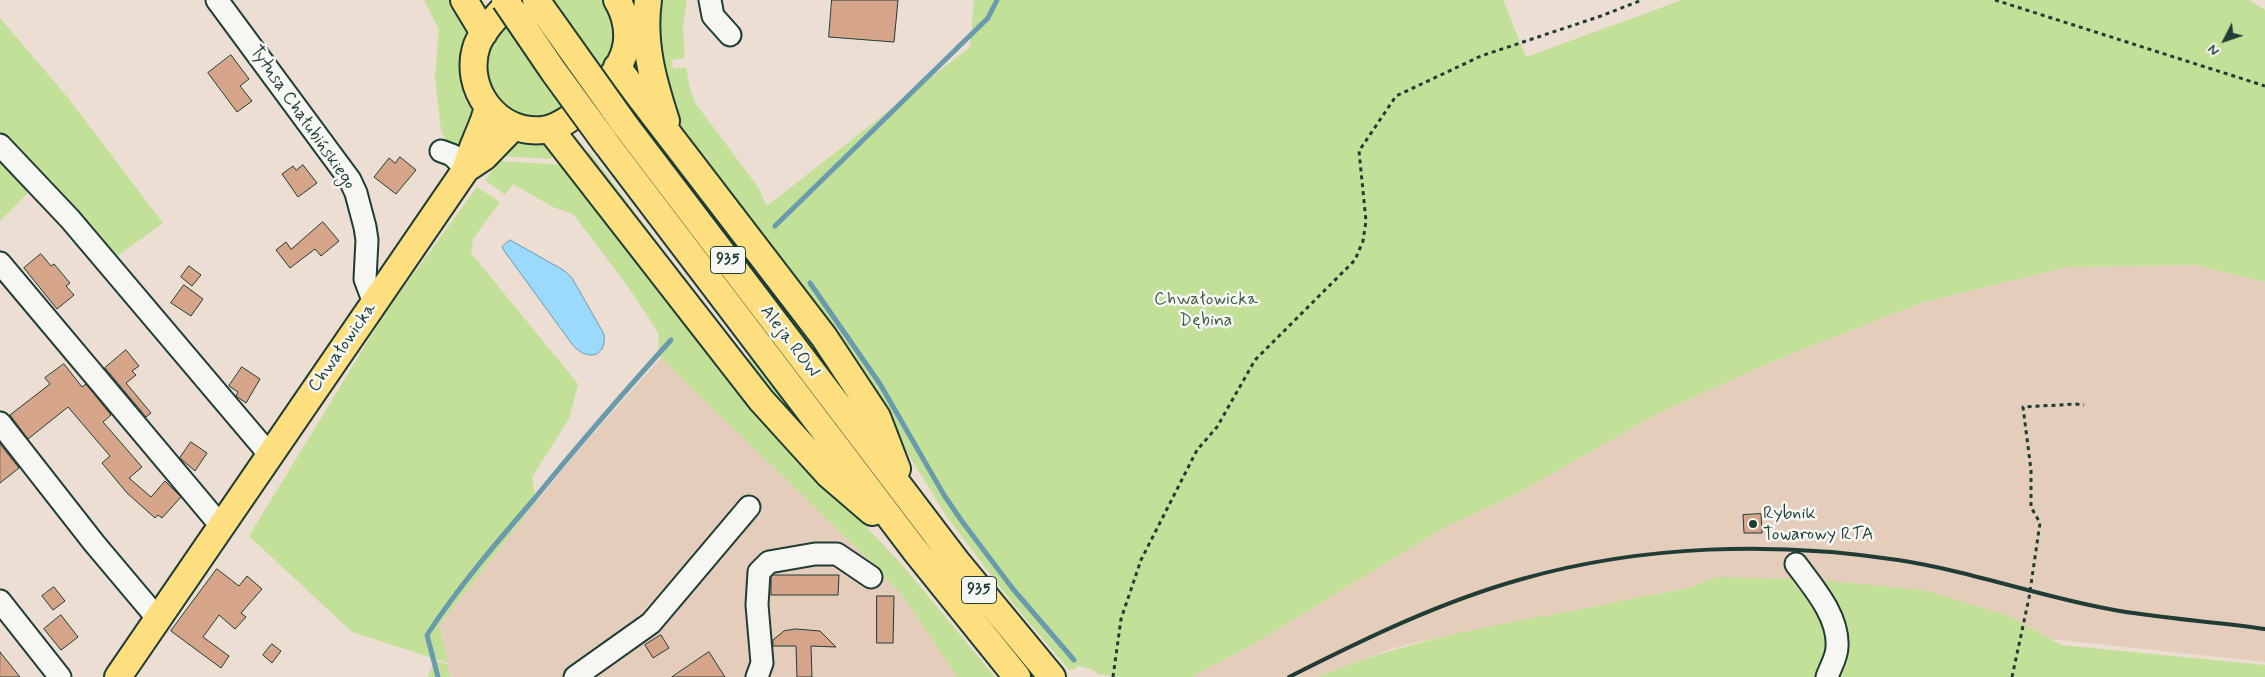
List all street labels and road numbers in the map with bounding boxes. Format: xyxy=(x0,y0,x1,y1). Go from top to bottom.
street label: Tytusa Chałubińskiego xyxy=(244,42,360,194)
road number: 935 xyxy=(710,246,746,274)
street label: Chwałowicka xyxy=(304,299,382,397)
street label: Aleja ROW xyxy=(755,301,823,383)
road number: 935 xyxy=(962,576,996,604)

